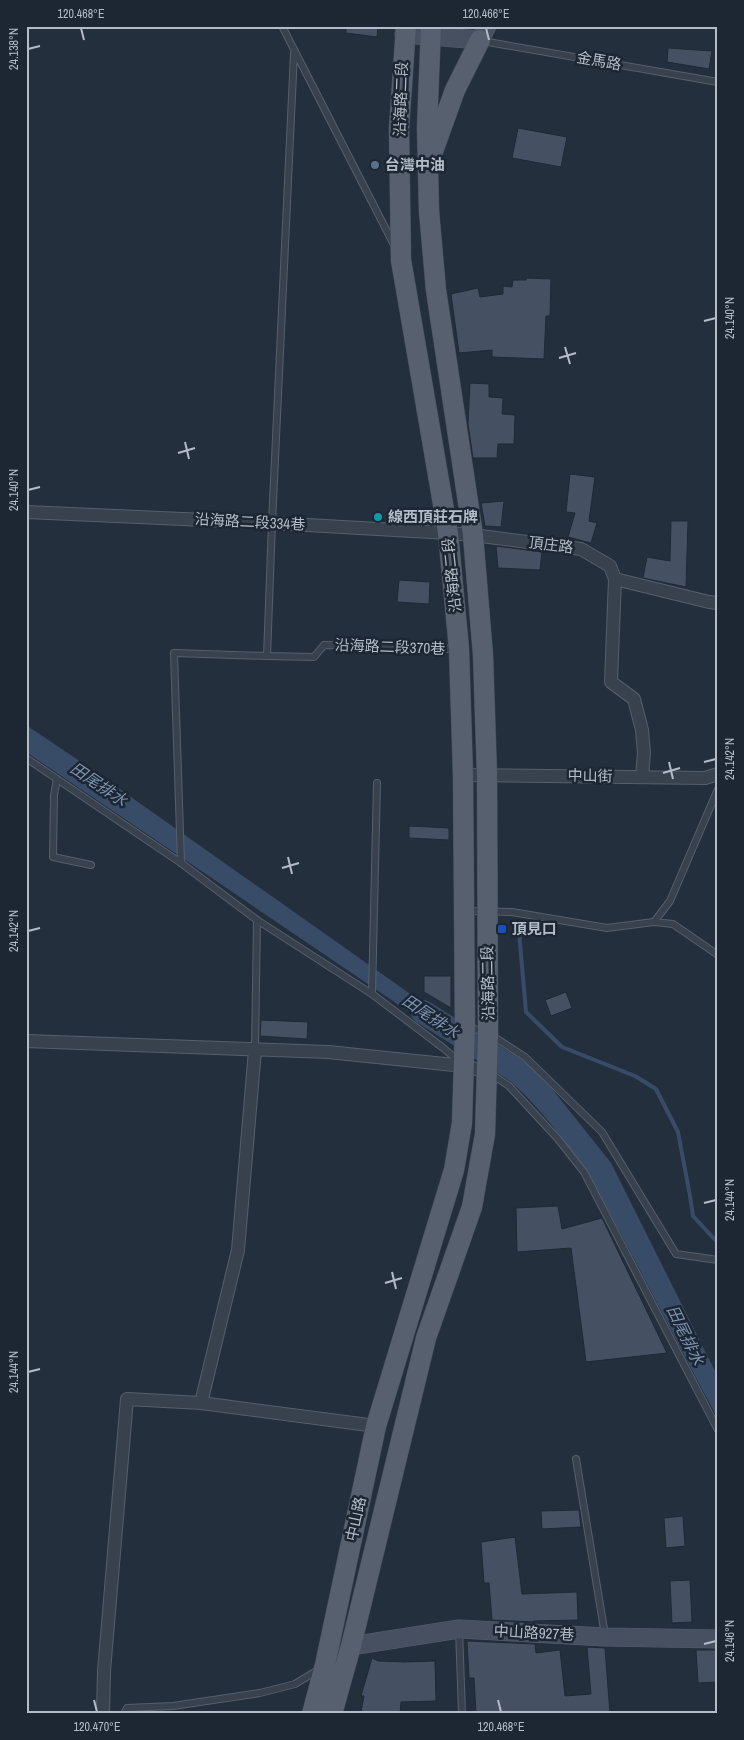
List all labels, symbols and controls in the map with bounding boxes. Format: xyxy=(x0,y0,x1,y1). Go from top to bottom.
text: 120.468°E xyxy=(58,6,104,22)
text: 120.466°E xyxy=(463,6,509,22)
text: 24.138°N xyxy=(6,28,22,70)
street label: 金馬路 xyxy=(575,46,623,75)
street label: 沿海路二段 xyxy=(389,61,412,137)
place label: 台灣中油 xyxy=(385,154,445,175)
marker: 台灣中油 xyxy=(369,159,381,171)
text: 24.140°N xyxy=(722,297,738,339)
text: 24.140°N xyxy=(6,469,22,511)
place label: 線西頂莊石牌 xyxy=(388,506,478,527)
street label: 沿海路二段334巷 xyxy=(194,508,306,535)
marker: 線西頂莊石牌 xyxy=(372,511,384,523)
street label: 頂庄路 xyxy=(527,531,575,558)
street label: 沿海路二段 xyxy=(437,537,466,613)
street label: 沿海路二段370巷 xyxy=(334,634,446,659)
text: 24.142°N xyxy=(722,738,738,780)
water label: 田尾排水 xyxy=(66,757,133,812)
street label: 中山街 xyxy=(567,765,613,786)
text: 24.142°N xyxy=(6,910,22,952)
place label: 頂見口 xyxy=(512,918,557,939)
marker: 頂見口 xyxy=(496,923,508,935)
street label: 沿海路二段 xyxy=(476,945,499,1021)
water label: 田尾排水 xyxy=(398,989,465,1044)
text: 24.144°N xyxy=(722,1179,738,1221)
water label: 田尾排水 xyxy=(662,1301,710,1369)
text: 24.144°N xyxy=(6,1351,22,1393)
street label: 中山路 xyxy=(341,1495,370,1543)
street label: 中山路927巷 xyxy=(493,1620,575,1645)
text: 24.146°N xyxy=(722,1620,738,1662)
text: 120.470°E xyxy=(74,1719,120,1735)
text: 120.468°E xyxy=(478,1719,524,1735)

